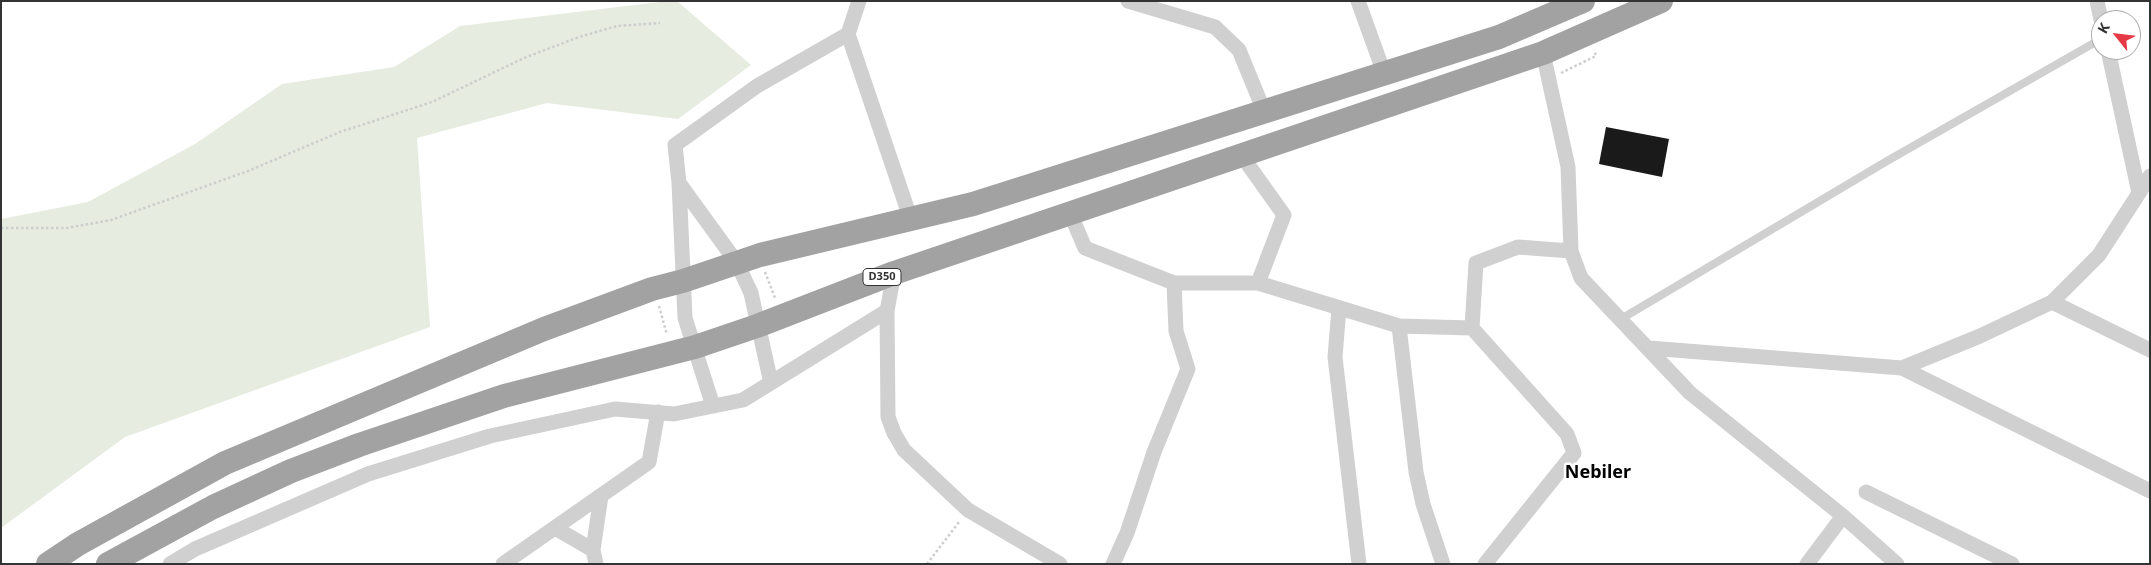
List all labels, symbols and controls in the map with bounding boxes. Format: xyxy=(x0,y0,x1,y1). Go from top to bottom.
north arrow xyxy=(2091,10,2141,60)
text: K xyxy=(2093,19,2114,37)
road number: D350 xyxy=(863,268,901,286)
district label: Nebiler xyxy=(1565,462,1631,484)

